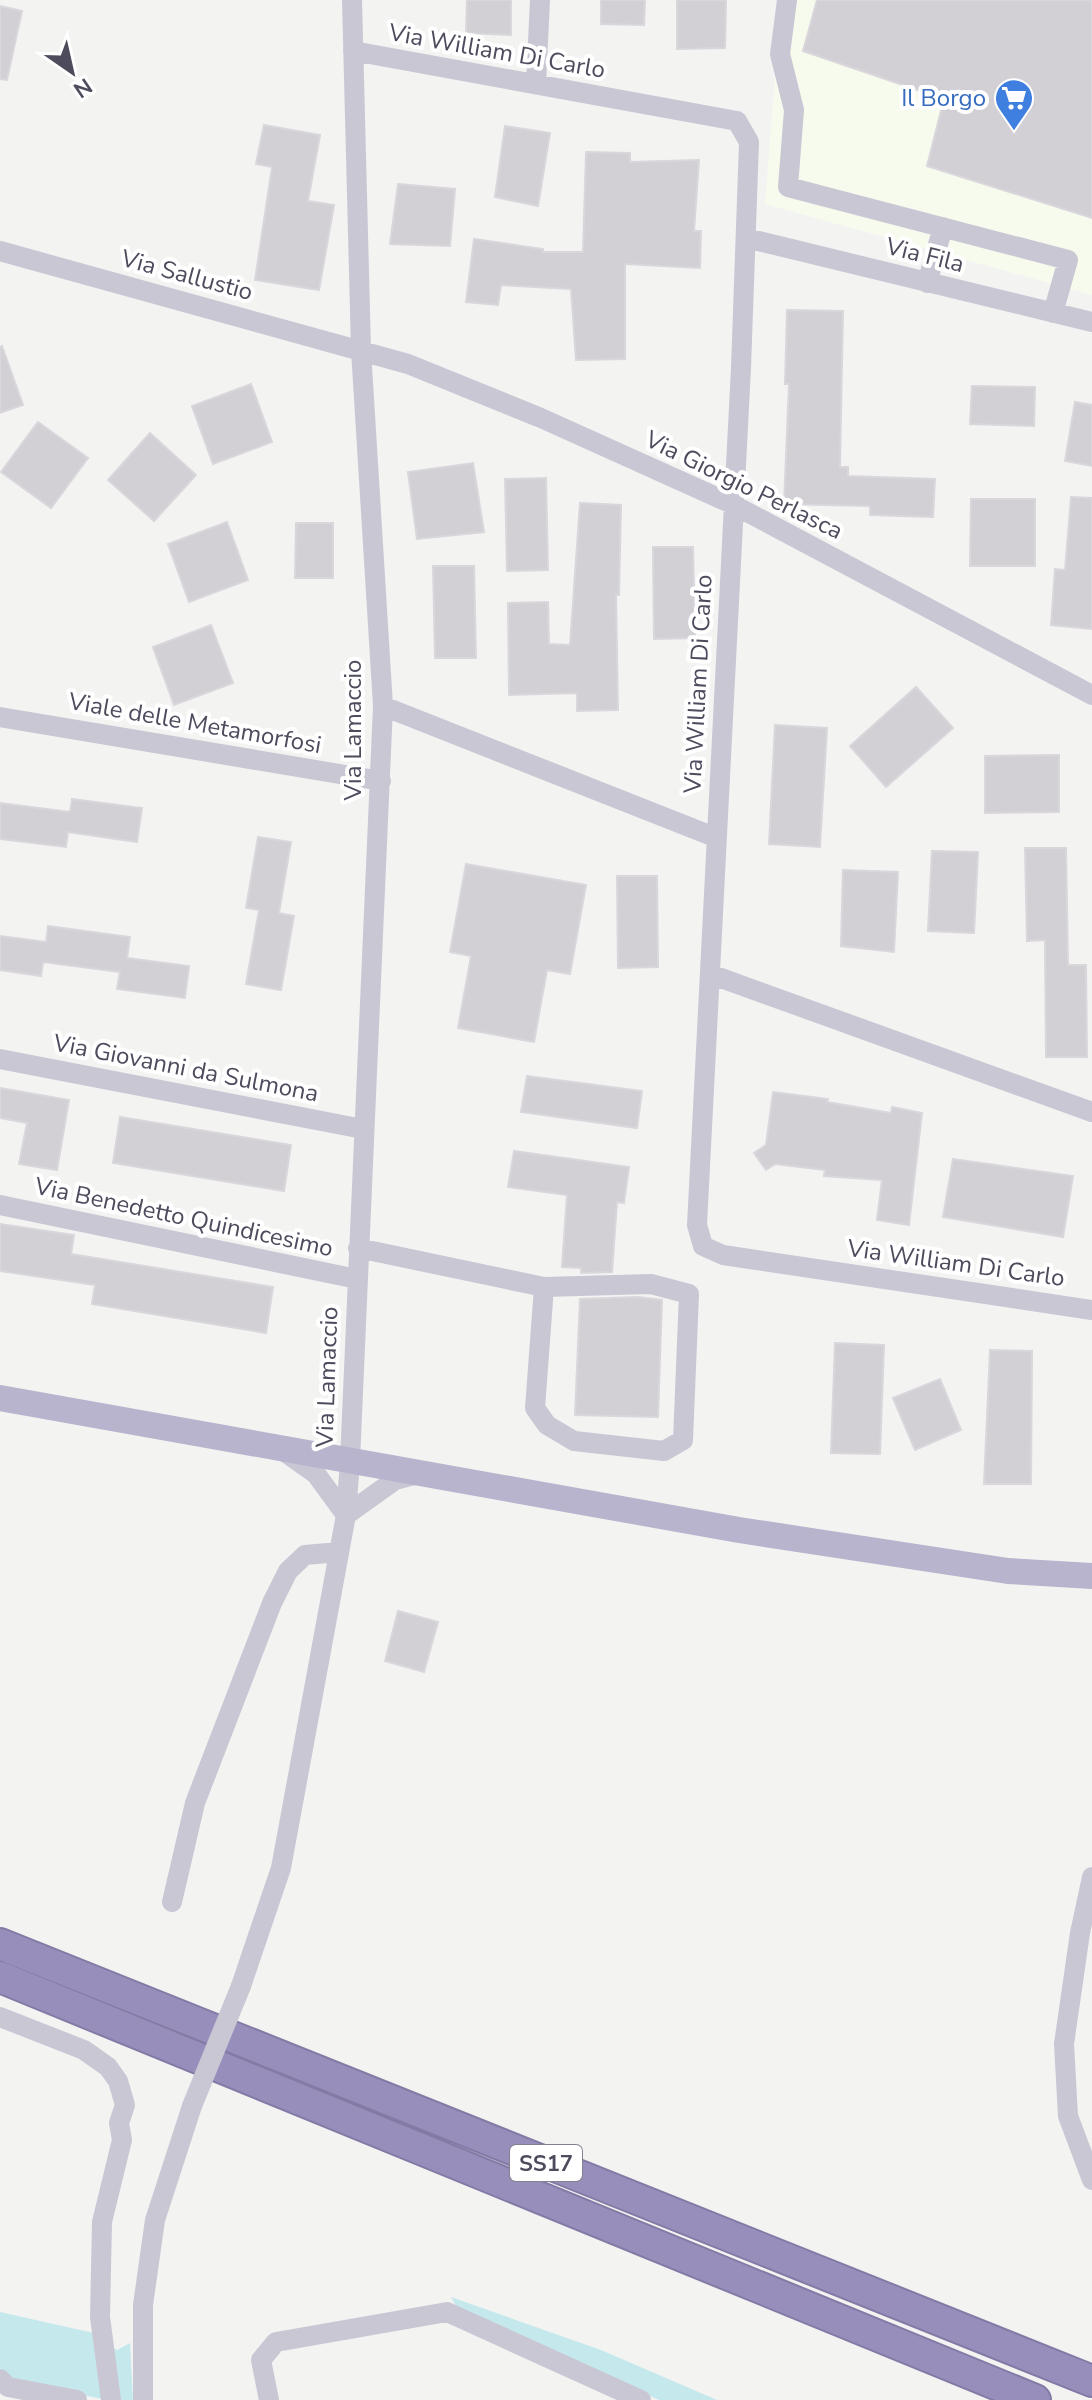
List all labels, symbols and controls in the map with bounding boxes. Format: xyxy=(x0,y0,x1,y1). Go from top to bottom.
street label: Via William Di Carlo xyxy=(385,16,608,86)
north arrow xyxy=(32,32,112,112)
text: N xyxy=(67,71,98,105)
supermarket icon: Il Borgo xyxy=(993,77,1035,132)
place label: Il Borgo xyxy=(901,82,986,114)
street label: Via Fila xyxy=(882,230,967,280)
street label: Via Sallustio xyxy=(117,242,256,308)
street label: Via Giorgio Perlasca xyxy=(639,423,848,547)
street label: Via William Di Carlo xyxy=(676,574,720,795)
street label: Via Lamaccio xyxy=(337,660,369,801)
street label: Viale delle Metamorfosi xyxy=(65,685,324,761)
street label: Via Giovanni da Sulmona xyxy=(50,1026,321,1109)
street label: Via Benedetto Quindicesimo xyxy=(31,1170,336,1264)
street label: Via William Di Carlo xyxy=(844,1232,1067,1294)
street label: Via Lamaccio xyxy=(309,1306,345,1449)
road number: SS17 xyxy=(510,2145,582,2181)

